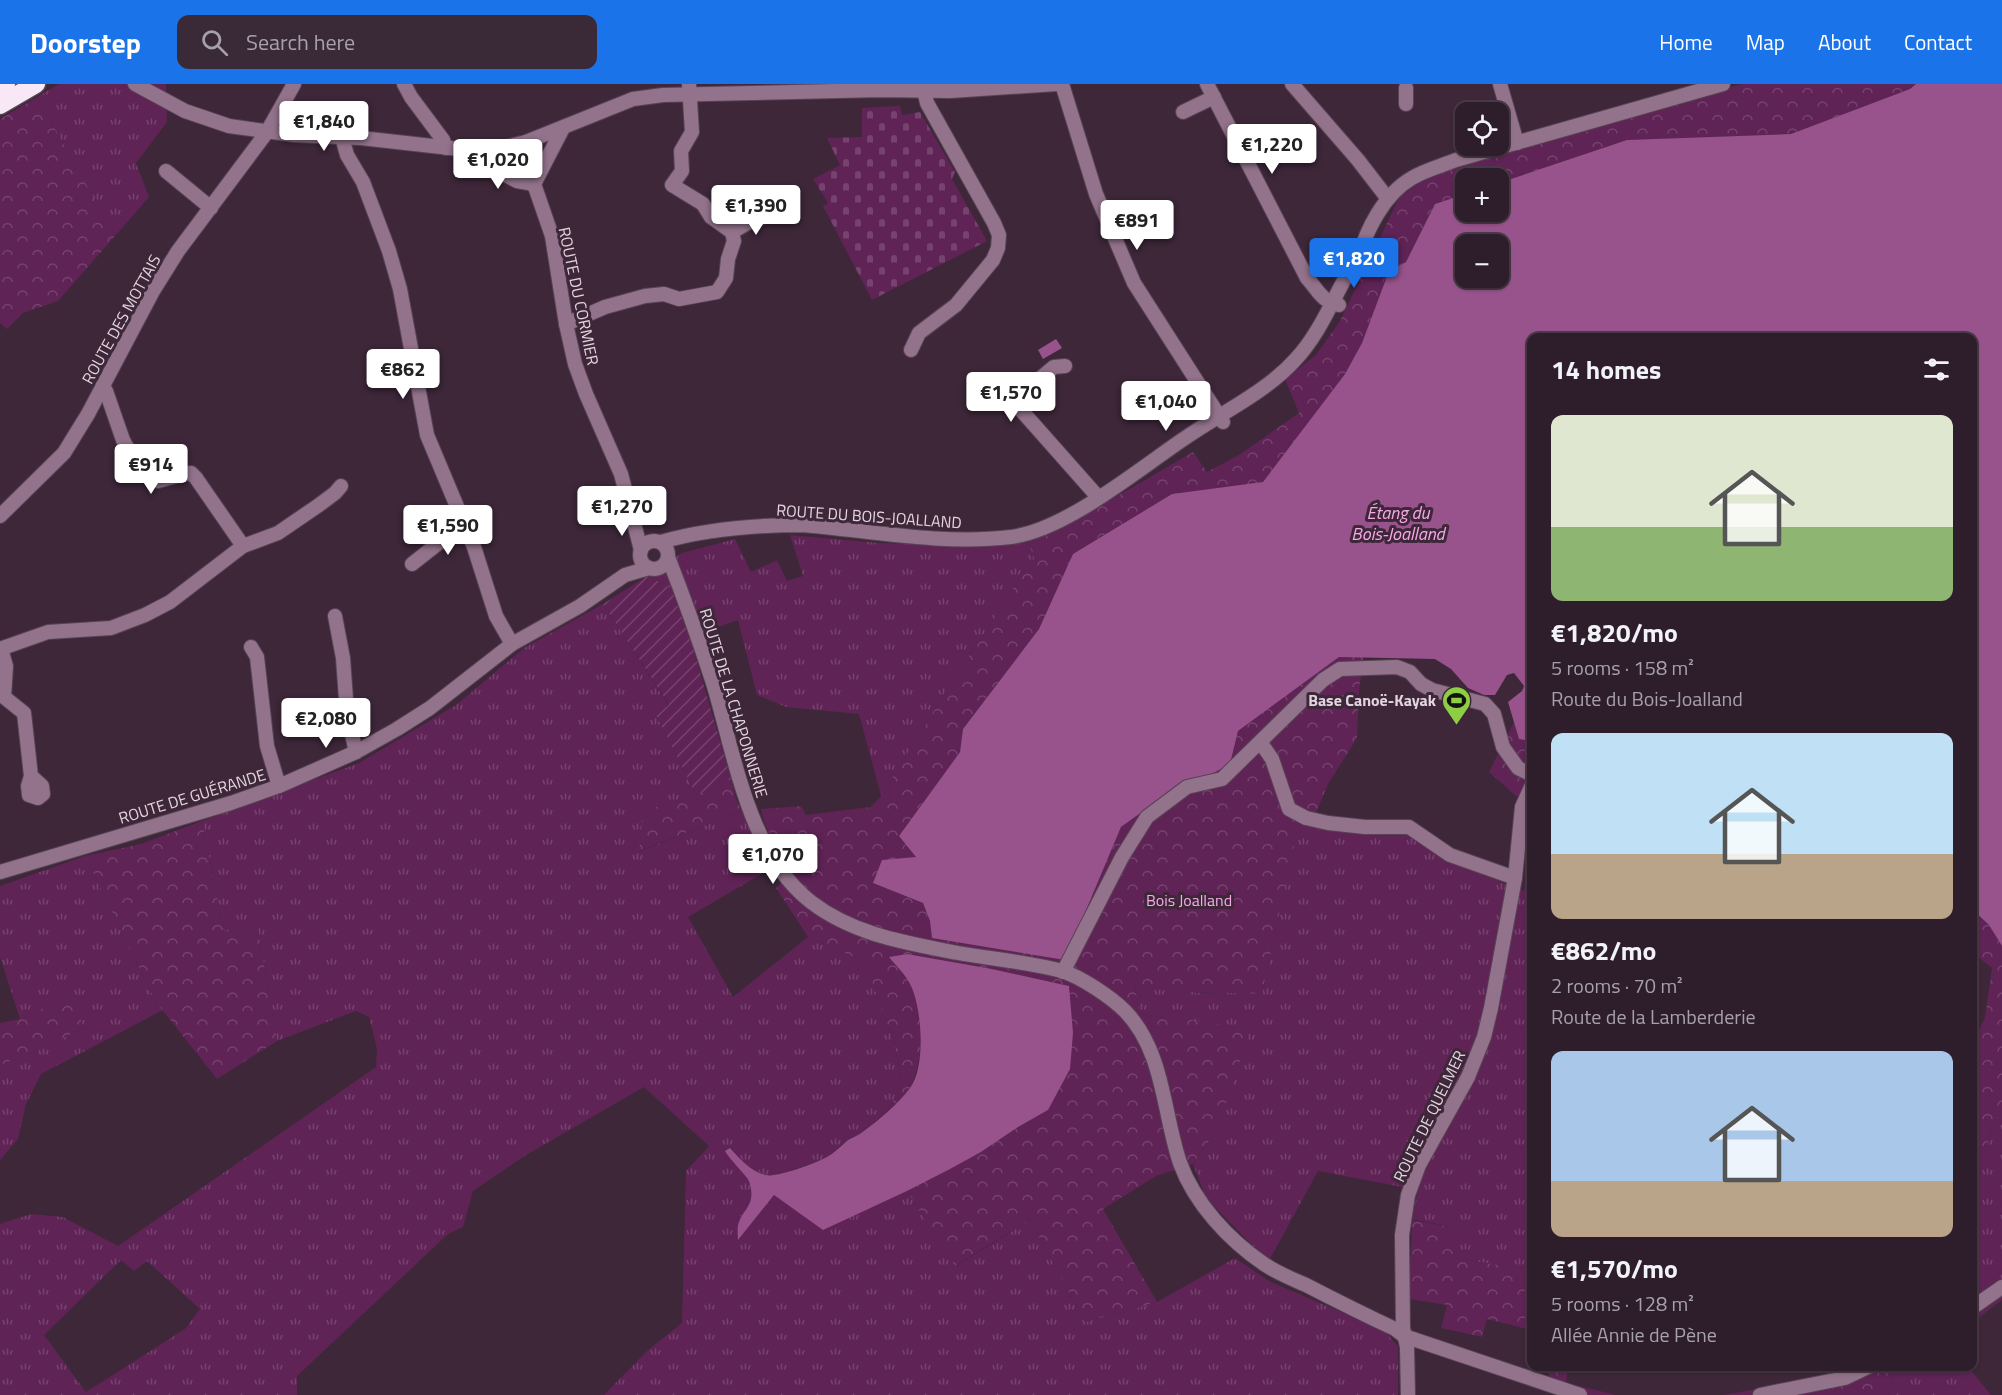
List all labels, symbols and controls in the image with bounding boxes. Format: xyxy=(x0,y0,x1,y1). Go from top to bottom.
search box xyxy=(177,15,597,69)
text: Doorstep xyxy=(30,21,141,64)
text: Search here xyxy=(246,25,355,59)
icon: search xyxy=(198,26,231,59)
text: Home xyxy=(1659,26,1713,58)
text: Map xyxy=(1746,26,1785,58)
text: About xyxy=(1818,26,1871,58)
text: Contact xyxy=(1904,26,1972,58)
pin: €1,840 xyxy=(275,101,373,152)
map controls xyxy=(1455,102,1509,288)
button: locate xyxy=(1455,102,1509,156)
text: €1,840 xyxy=(293,105,355,136)
pin: €1,220 xyxy=(1223,124,1321,175)
text: €1,220 xyxy=(1241,128,1303,159)
pin: €1,020 xyxy=(449,139,547,190)
text: €1,020 xyxy=(467,143,529,174)
button: + xyxy=(1455,168,1509,222)
pin: €1,390 xyxy=(707,185,805,236)
text: €1,390 xyxy=(725,189,787,220)
pin: €891 xyxy=(1101,200,1173,251)
text: €891 xyxy=(1115,204,1159,235)
street label: ROUTE DU CORMIER xyxy=(553,225,605,367)
button: − xyxy=(1455,234,1509,288)
pin: €1,820 xyxy=(1305,238,1403,289)
text: €1,820 xyxy=(1323,242,1385,273)
street label: ROUTE DES MOTTAIS xyxy=(75,250,167,388)
pin: €862 xyxy=(367,349,439,400)
text: 14 homes xyxy=(1551,350,1661,389)
text: €862 xyxy=(381,353,425,384)
icon: filters xyxy=(1920,353,1953,386)
pin: €1,570 xyxy=(962,372,1060,423)
text: €1,570 xyxy=(980,376,1042,407)
pin: €1,040 xyxy=(1117,381,1215,432)
text: €1,040 xyxy=(1135,385,1197,416)
pin: €914 xyxy=(115,444,187,495)
text: €914 xyxy=(129,448,173,479)
icon: home xyxy=(1698,454,1806,562)
pin: €1,270 xyxy=(573,486,671,537)
text: €1,270 xyxy=(591,490,653,521)
street label: ROUTE DU BOIS-JOALLAND xyxy=(776,498,962,534)
water label: Étang du Bois-Joalland xyxy=(1351,499,1447,547)
pin: €1,590 xyxy=(399,505,497,556)
text: €1,590 xyxy=(417,509,479,540)
street label: ROUTE DE LA CHAPONNERIE xyxy=(694,605,774,801)
text: €1,820/mo xyxy=(1551,613,1678,652)
text: 5 rooms · 158 m² xyxy=(1551,652,1694,683)
text: Route du Bois-Joalland xyxy=(1551,683,1743,714)
sports icon: Base Canoë-Kayak xyxy=(1441,684,1473,726)
place label: Base Canoë-Kayak xyxy=(1308,688,1437,712)
pin: €2,080 xyxy=(277,698,375,749)
text: €2,080 xyxy=(295,702,357,733)
street label: ROUTE DE GUÉRANDE xyxy=(116,762,269,830)
icon: home xyxy=(1698,772,1806,880)
pin: €1,070 xyxy=(724,834,822,885)
text: €1,070 xyxy=(742,838,804,869)
park label: Bois Joalland xyxy=(1146,888,1232,912)
text: €862/mo xyxy=(1551,931,1656,970)
text: 2 rooms · 70 m² xyxy=(1551,970,1683,1001)
text: Route de la Lamberderie xyxy=(1551,1001,1756,1032)
street label: ROUTE DE QUELMER xyxy=(1387,1046,1471,1186)
icon: home xyxy=(1698,1090,1806,1198)
text: €1,570/mo xyxy=(1551,1249,1678,1288)
text: 5 rooms · 128 m² xyxy=(1551,1288,1694,1319)
text: Allée Annie de Pène xyxy=(1551,1319,1717,1350)

